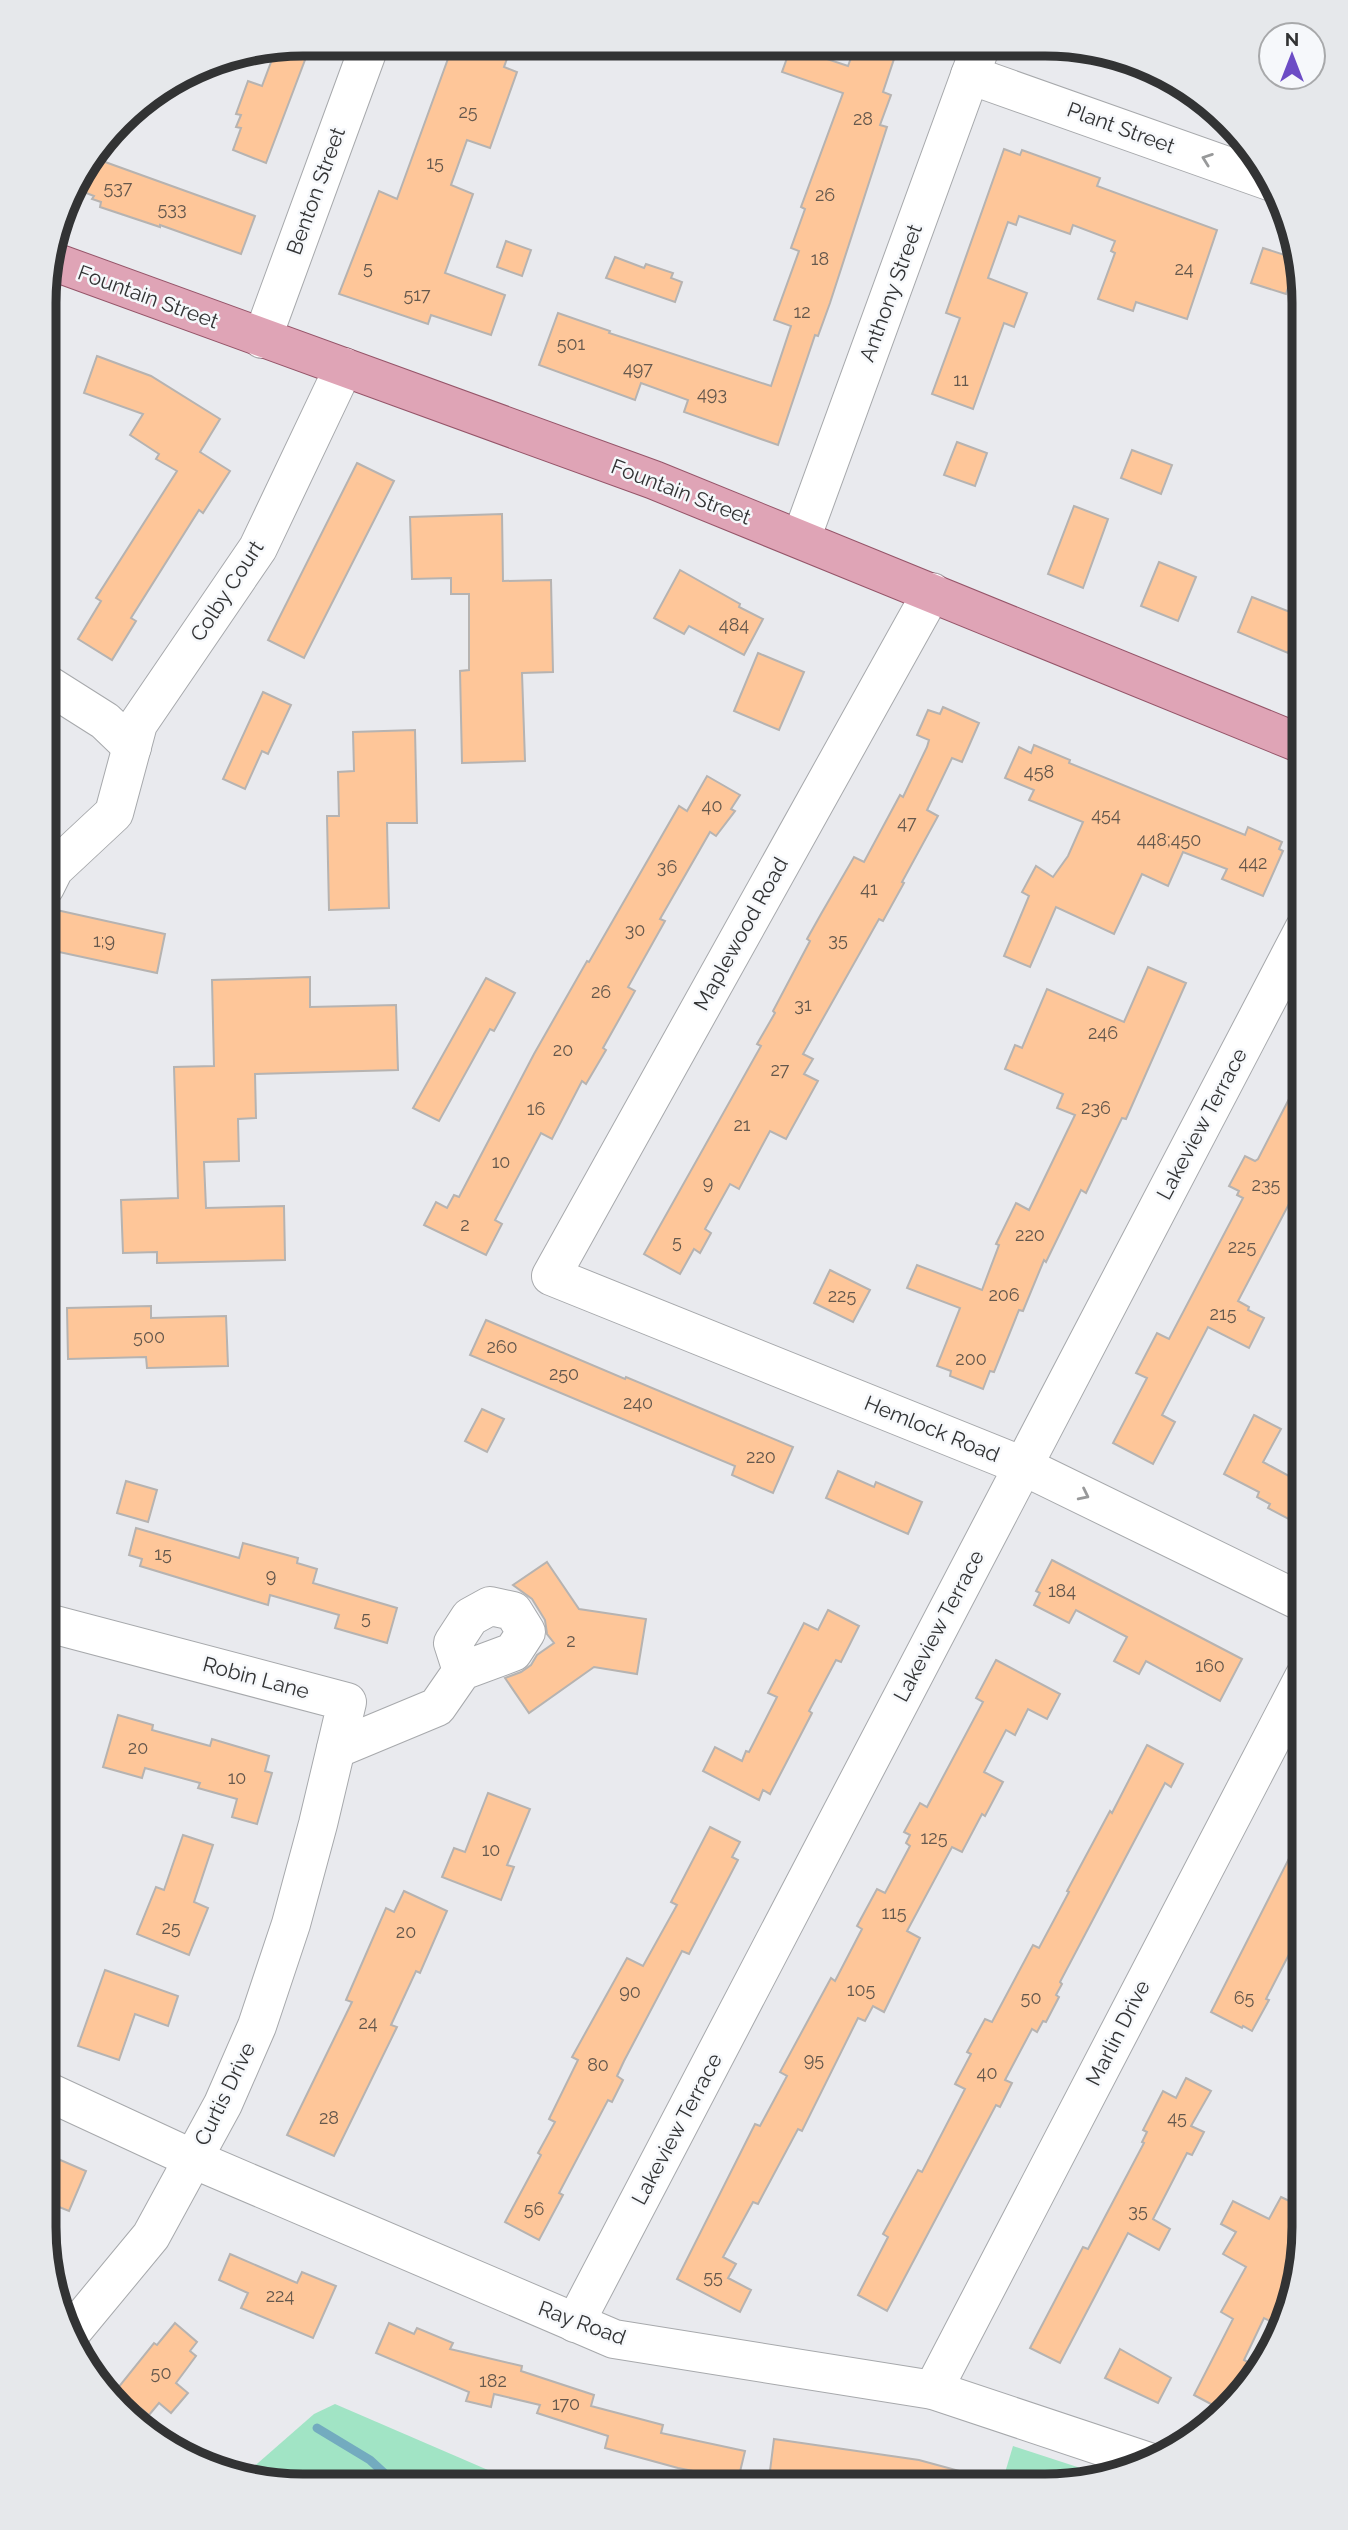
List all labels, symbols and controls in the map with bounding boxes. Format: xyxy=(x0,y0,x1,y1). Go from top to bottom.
north arrow xyxy=(1257,21,1327,91)
text: N xyxy=(1285,28,1299,50)
street label: Plant Street xyxy=(1064,96,1179,159)
house number: 25 xyxy=(458,101,478,122)
house number: 28 xyxy=(853,108,873,129)
street label: Benton Street xyxy=(281,124,350,258)
house number: 15 xyxy=(426,152,444,173)
one-way arrow xyxy=(1202,153,1214,167)
house number: 537 xyxy=(104,177,133,198)
house number: 26 xyxy=(815,184,835,205)
house number: 533 xyxy=(157,198,187,219)
street label: Anthony Street xyxy=(854,221,927,365)
house number: 18 xyxy=(811,248,829,269)
house number: 5 xyxy=(363,257,373,278)
house number: 24 xyxy=(1174,258,1194,279)
street label: Fountain Street xyxy=(75,260,222,334)
house number: 517 xyxy=(403,284,431,305)
house number: 12 xyxy=(793,301,811,322)
house number: 501 xyxy=(557,333,586,354)
house number: 497 xyxy=(623,358,653,379)
house number: 11 xyxy=(953,369,969,390)
house number: 493 xyxy=(697,383,727,404)
street label: Fountain Street xyxy=(608,453,755,530)
street label: Colby Court xyxy=(185,536,268,646)
house number: 484 xyxy=(719,614,749,635)
house number: 458 xyxy=(1024,761,1054,782)
house number: 40 xyxy=(702,795,722,816)
house number: 454 xyxy=(1091,804,1121,825)
house number: 47 xyxy=(897,812,917,833)
house number: 448;450 xyxy=(1137,829,1201,850)
house number: 442 xyxy=(1238,852,1268,873)
street label: Maplewood Road xyxy=(688,853,793,1015)
house number: 36 xyxy=(657,856,677,877)
house number: 41 xyxy=(860,878,878,899)
house number: 30 xyxy=(625,919,645,940)
house number: 35 xyxy=(828,929,848,950)
house number: 1;9 xyxy=(93,930,115,951)
house number: 26 xyxy=(591,981,611,1002)
house number: 31 xyxy=(794,994,812,1015)
house number: 246 xyxy=(1088,1022,1118,1043)
house number: 20 xyxy=(553,1039,573,1060)
street label: Lakeview Terrace xyxy=(1151,1044,1252,1204)
house number: 27 xyxy=(770,1059,790,1080)
house number: 236 xyxy=(1081,1097,1111,1118)
house number: 16 xyxy=(527,1098,545,1119)
house number: 21 xyxy=(733,1114,751,1135)
house number: 10 xyxy=(492,1151,510,1172)
house number: 9 xyxy=(703,1172,713,1193)
house number: 235 xyxy=(1252,1174,1281,1195)
house number: 2 xyxy=(460,1214,470,1235)
house number: 220 xyxy=(1015,1224,1045,1245)
house number: 5 xyxy=(672,1231,682,1252)
house number: 225 xyxy=(1228,1236,1256,1257)
house number: 206 xyxy=(988,1284,1020,1305)
house number: 225 xyxy=(828,1285,856,1306)
house number: 215 xyxy=(1210,1303,1237,1324)
house number: 500 xyxy=(133,1326,165,1347)
house number: 260 xyxy=(486,1336,518,1357)
house number: 200 xyxy=(955,1348,987,1369)
house number: 250 xyxy=(549,1363,579,1384)
street label: Hemlock Road xyxy=(861,1390,1003,1467)
house number: 240 xyxy=(623,1392,653,1413)
house number: 220 xyxy=(746,1446,776,1467)
one-way arrow xyxy=(1077,1487,1089,1501)
house number: 15 xyxy=(154,1543,172,1564)
street label: Lakeview Terrace xyxy=(888,1546,989,1706)
house number: 9 xyxy=(266,1565,276,1586)
house number: 184 xyxy=(1048,1580,1076,1601)
house number: 5 xyxy=(361,1607,371,1628)
house number: 2 xyxy=(566,1630,576,1651)
street label: Robin Lane xyxy=(200,1651,312,1704)
house number: 160 xyxy=(1195,1655,1225,1676)
house number: 20 xyxy=(128,1737,148,1758)
house number: 10 xyxy=(228,1767,246,1788)
house number: 125 xyxy=(921,1827,948,1848)
house number: 10 xyxy=(482,1839,500,1860)
house number: 115 xyxy=(881,1902,907,1923)
house number: 25 xyxy=(161,1917,181,1938)
house number: 20 xyxy=(396,1921,416,1942)
street label: Marlin Drive xyxy=(1080,1976,1155,2090)
house number: 105 xyxy=(847,1979,875,2000)
house number: 90 xyxy=(619,1981,641,2002)
house number: 50 xyxy=(1021,1987,1041,2008)
house number: 65 xyxy=(1234,1987,1255,2008)
house number: 24 xyxy=(358,2012,378,2033)
street label: Curtis Drive xyxy=(189,2038,260,2149)
street label: Lakeview Terrace xyxy=(626,2049,727,2209)
house number: 95 xyxy=(804,2049,824,2070)
house number: 80 xyxy=(587,2054,609,2075)
house number: 40 xyxy=(977,2062,997,2083)
house number: 28 xyxy=(319,2107,339,2128)
house number: 45 xyxy=(1167,2107,1187,2128)
house number: 56 xyxy=(524,2198,544,2219)
house number: 35 xyxy=(1128,2200,1148,2221)
house number: 55 xyxy=(703,2266,723,2287)
house number: 224 xyxy=(266,2285,294,2306)
street label: Ray Road xyxy=(535,2295,629,2350)
house number: 50 xyxy=(151,2362,171,2383)
house number: 182 xyxy=(479,2370,507,2391)
house number: 170 xyxy=(552,2393,580,2414)

